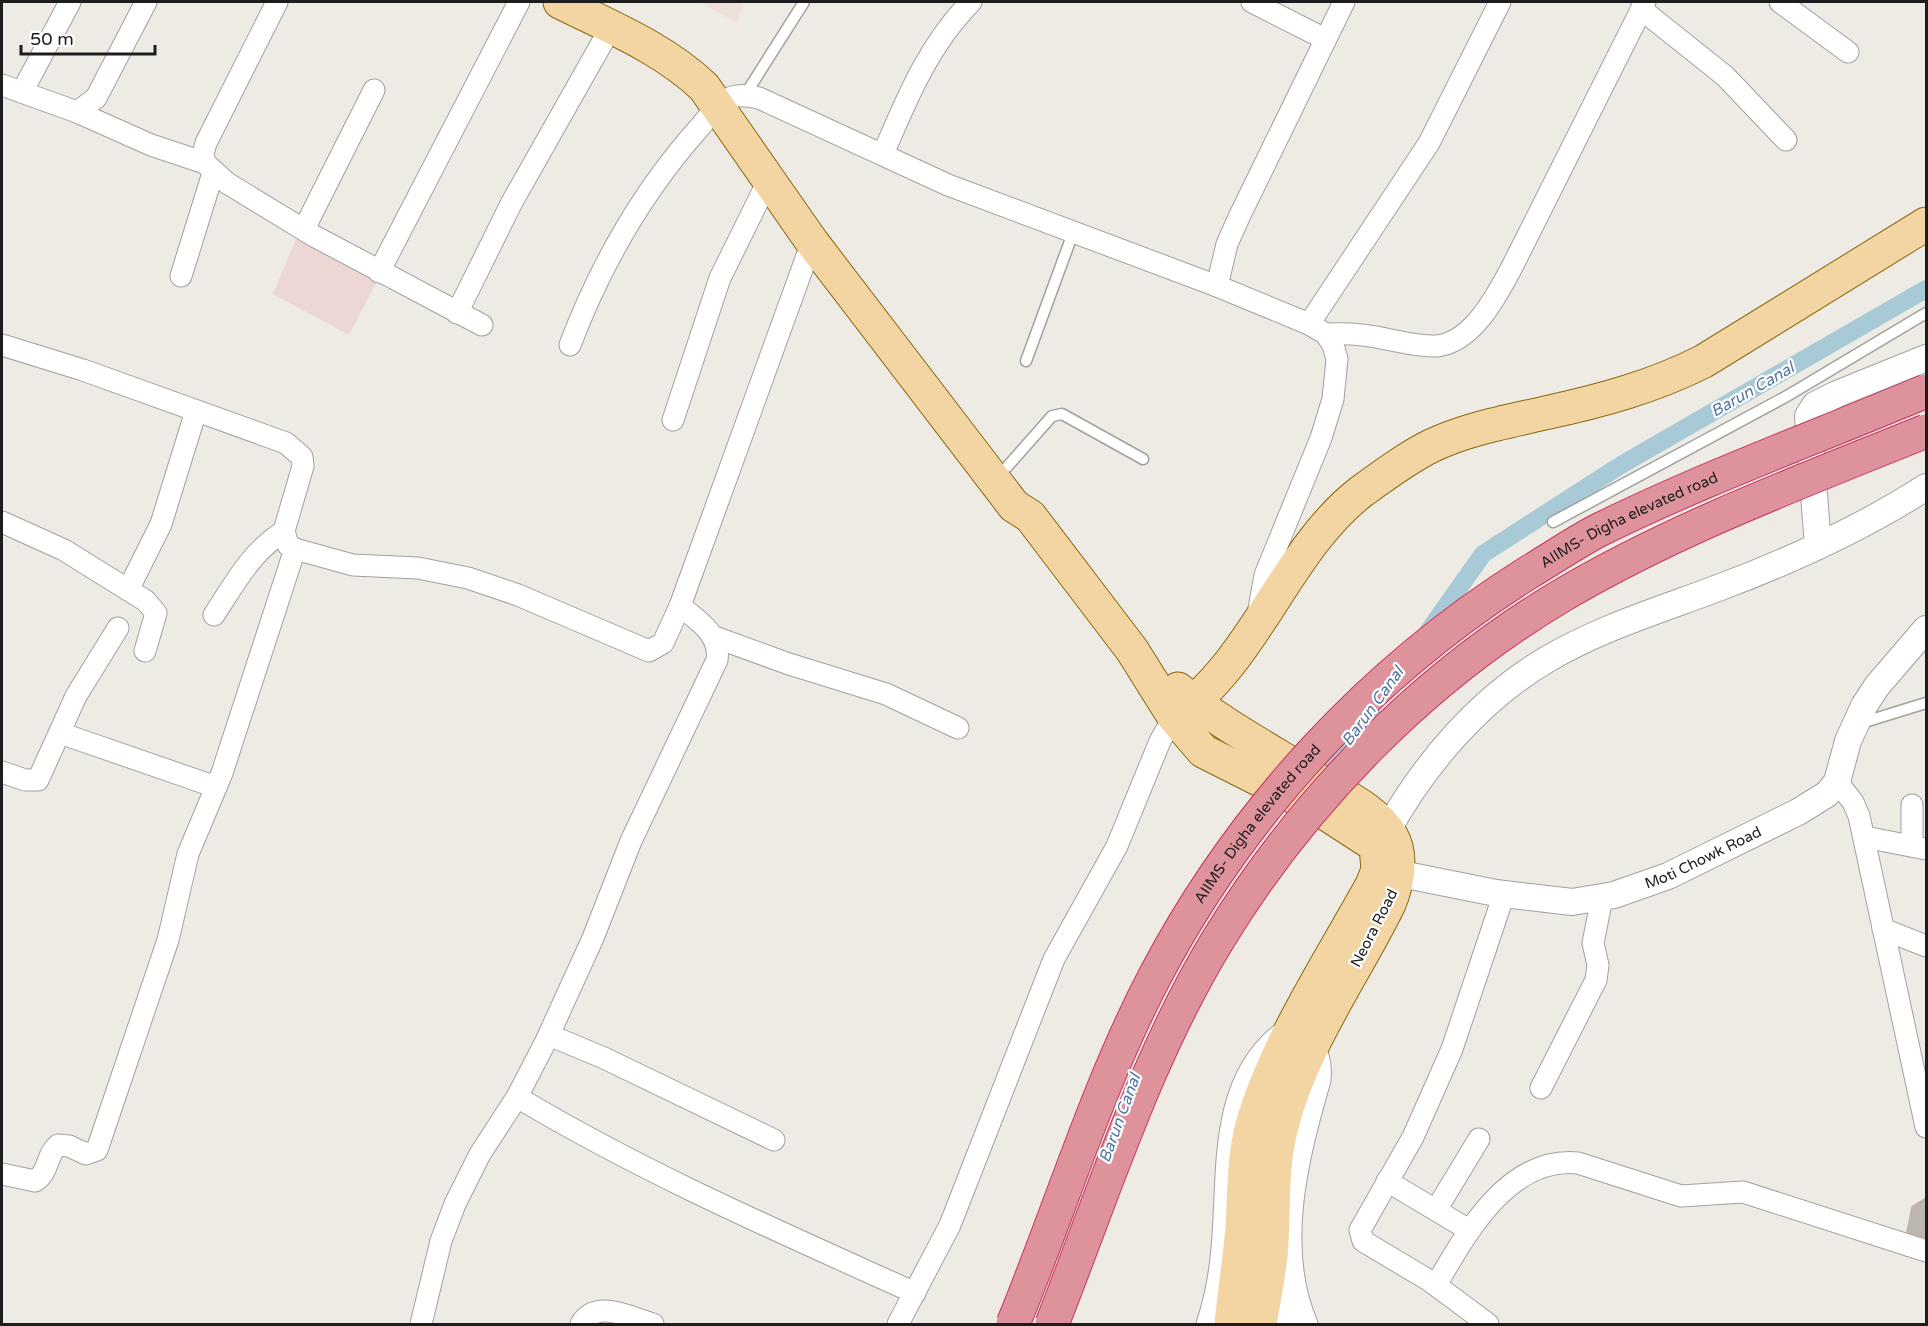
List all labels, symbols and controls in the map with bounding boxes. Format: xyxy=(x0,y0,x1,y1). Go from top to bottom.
scale bar xyxy=(21,18,154,56)
text: 50 m xyxy=(30,28,74,50)
water label: Barun Canal xyxy=(1707,357,1799,422)
street label: AIIMS- Digha elevated road xyxy=(1537,468,1720,572)
water label: Barun Canal xyxy=(1337,662,1409,750)
street label: AIIMS- Digha elevated road xyxy=(1190,741,1324,907)
street label: Moti Chowk Road xyxy=(1642,822,1764,893)
street label: Neora Road xyxy=(1347,886,1401,970)
water label: Barun Canal xyxy=(1095,1069,1146,1165)

